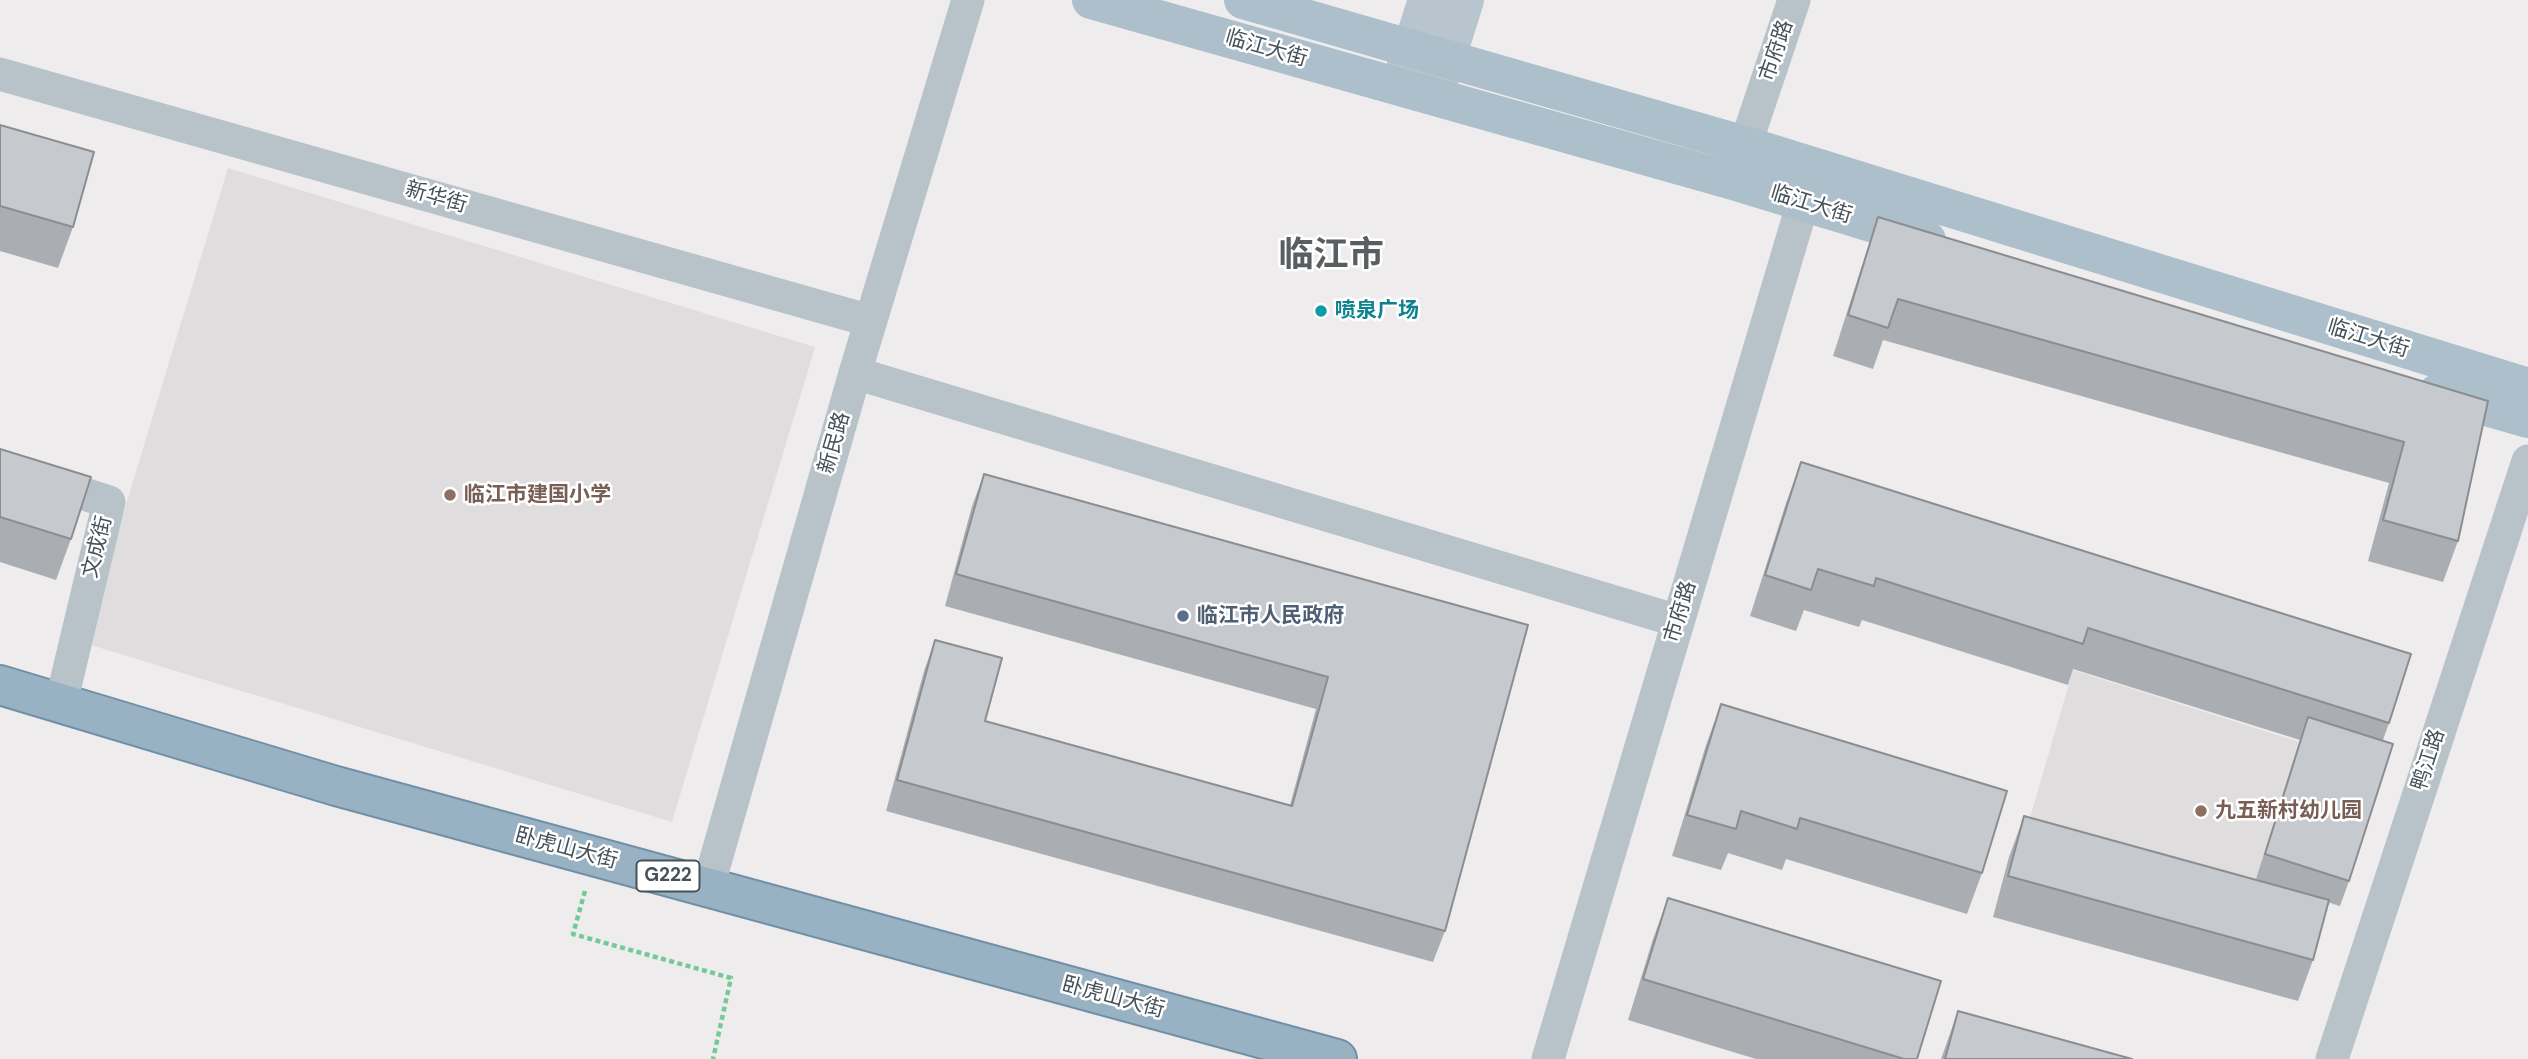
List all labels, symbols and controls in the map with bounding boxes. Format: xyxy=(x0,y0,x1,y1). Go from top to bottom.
street label: 市府路 xyxy=(1755,17,1799,85)
street label: 临江大街 xyxy=(1222,25,1310,73)
street label: 新华街 xyxy=(402,177,470,219)
street label: 临江大街 xyxy=(1767,181,1855,229)
district label: 临江市 xyxy=(1279,236,1383,278)
place label: 喷泉广场 xyxy=(1335,298,1419,324)
marker: 喷泉广场 xyxy=(1313,303,1329,319)
street label: 临江大街 xyxy=(2324,315,2412,363)
street label: 新民路 xyxy=(814,409,856,477)
place label: 临江市建国小学 xyxy=(464,482,611,508)
marker: 临江市建国小学 xyxy=(442,487,458,503)
street label: 文成街 xyxy=(78,513,118,581)
street label: 市府路 xyxy=(1660,578,1702,646)
place label: 临江市人民政府 xyxy=(1197,603,1344,629)
marker: 临江市人民政府 xyxy=(1175,608,1191,624)
street label: 鸭江路 xyxy=(2407,726,2451,794)
place label: 九五新村幼儿园 xyxy=(2215,798,2362,824)
marker: 九五新村幼儿园 xyxy=(2193,803,2209,819)
street label: 卧虎山大街 xyxy=(512,823,620,875)
road number: G222 xyxy=(636,860,700,891)
street label: 卧虎山大街 xyxy=(1059,972,1167,1024)

